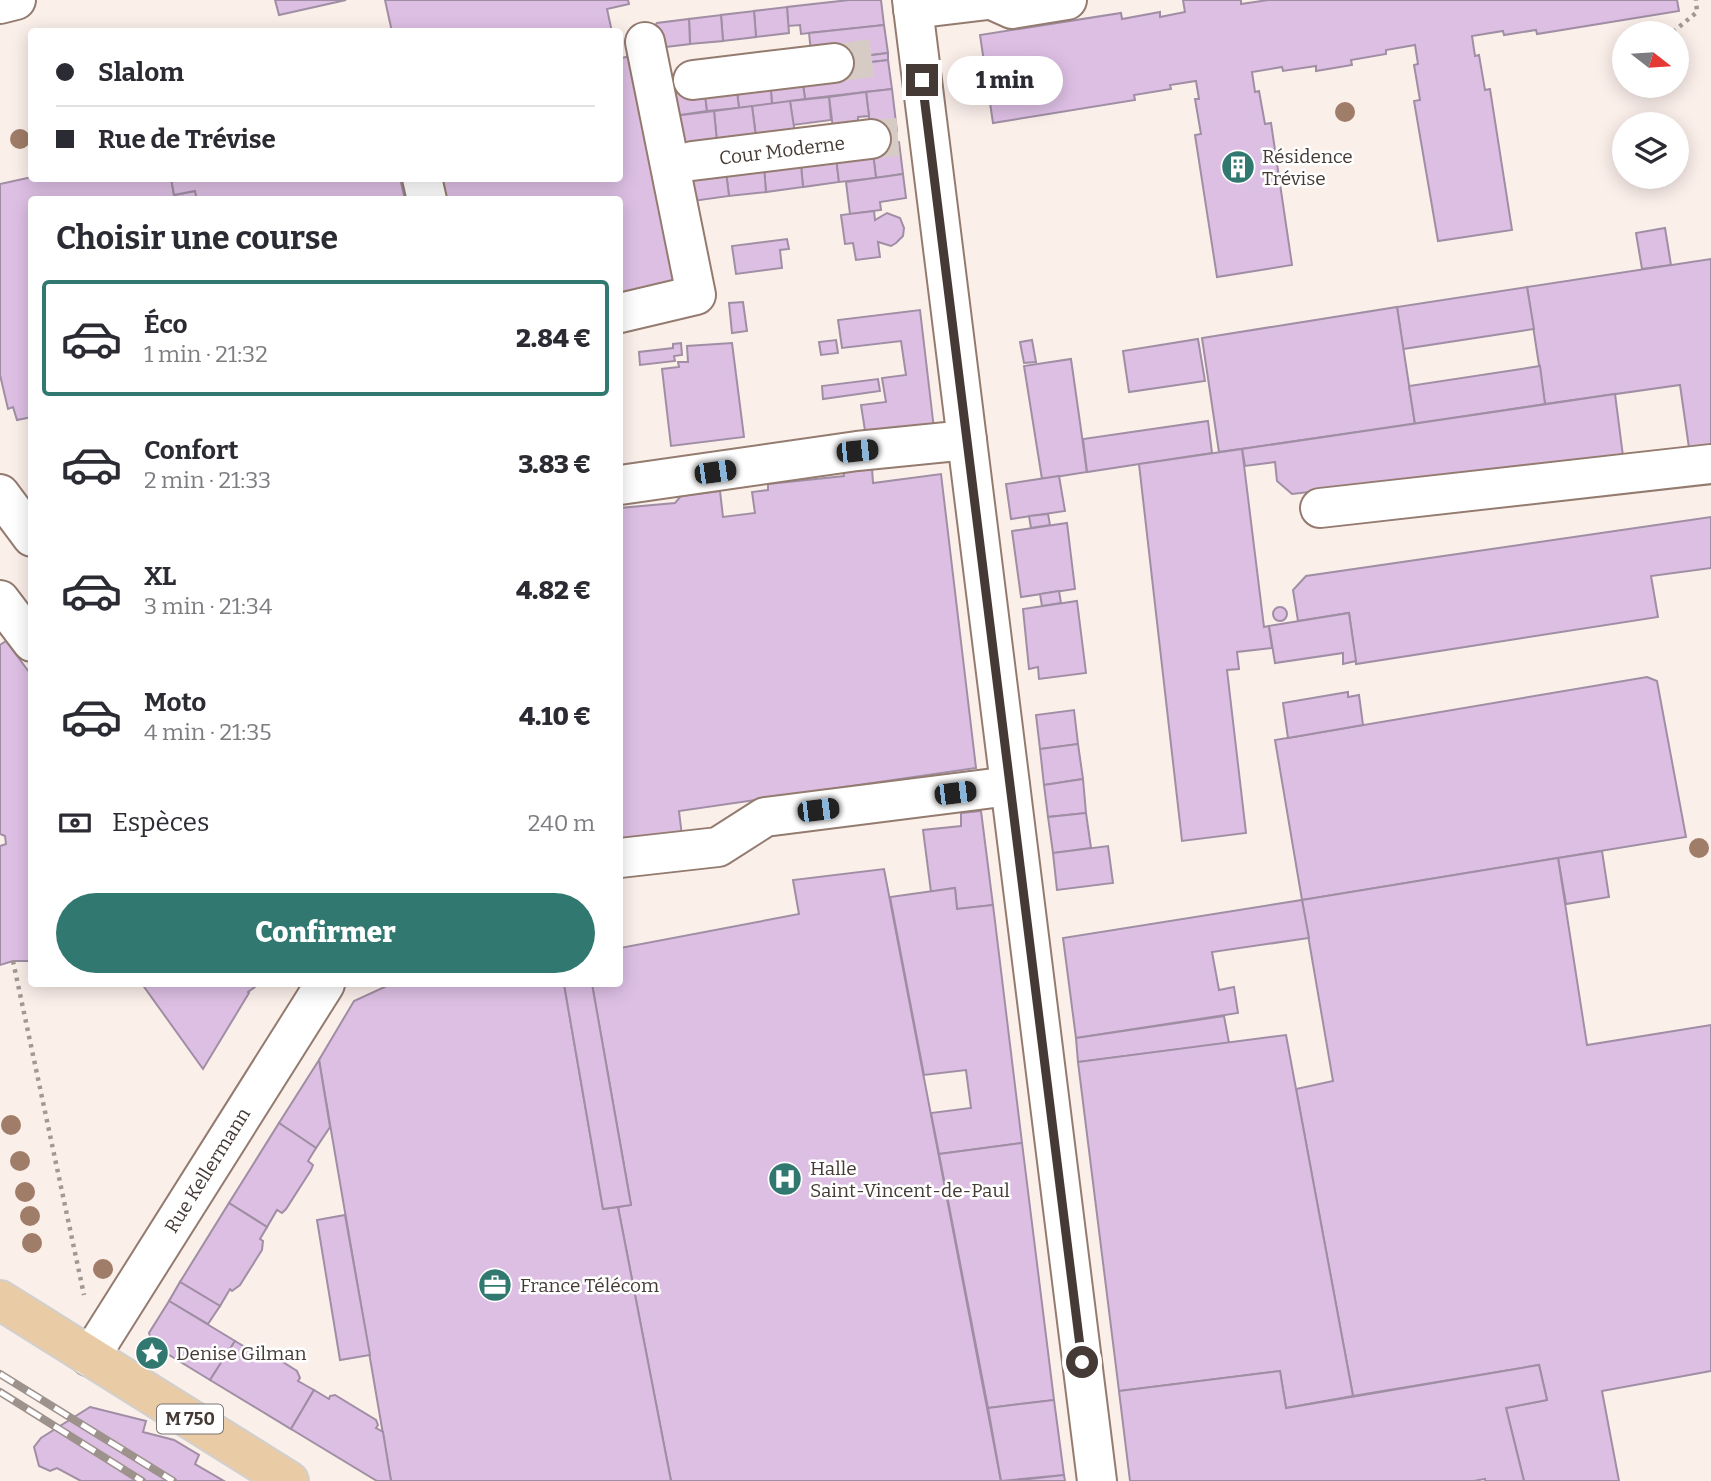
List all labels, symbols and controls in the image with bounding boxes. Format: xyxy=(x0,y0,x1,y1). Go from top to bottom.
north arrow xyxy=(1612,21,1689,98)
map controls xyxy=(1612,21,1689,189)
callout: 1 min xyxy=(946,56,1062,104)
text: Slalom xyxy=(98,57,184,88)
route end xyxy=(906,64,938,96)
text: 1 min xyxy=(976,66,1034,94)
button: layers xyxy=(1612,112,1689,189)
text: Rue de Trévise xyxy=(98,124,276,155)
street label: Cour Moderne xyxy=(718,131,846,170)
place label: Résidence Trévise xyxy=(1262,145,1353,190)
building icon: Résidence Trévise xyxy=(1219,148,1257,186)
text: Choisir une course xyxy=(56,219,338,257)
icon: car xyxy=(60,307,123,370)
text: Éco xyxy=(144,309,187,340)
text: 2.84 € xyxy=(516,323,591,354)
text: 1 min · 21:32 xyxy=(144,340,268,368)
icon: car xyxy=(60,433,123,496)
text: Confort xyxy=(144,435,239,466)
car xyxy=(836,438,879,464)
text: 3.83 € xyxy=(518,449,591,480)
car xyxy=(693,459,738,485)
text: 2 min · 21:33 xyxy=(144,466,271,494)
icon: car xyxy=(60,559,123,622)
text: XL xyxy=(144,561,176,592)
text: 4.82 € xyxy=(516,575,591,606)
text: 3 min · 21:34 xyxy=(144,592,272,620)
icon: car xyxy=(60,685,123,748)
text: Moto xyxy=(144,687,206,718)
text: 4.10 € xyxy=(519,701,591,732)
text: 4 min · 21:35 xyxy=(144,718,272,746)
car xyxy=(933,780,978,806)
car xyxy=(796,797,841,823)
icon: cash xyxy=(56,804,94,842)
text: Espèces xyxy=(112,807,209,838)
text: 240 m xyxy=(528,809,595,837)
button: Confirmer xyxy=(56,893,595,973)
street label: Rue Kellermann xyxy=(160,1103,255,1237)
place label: Halle Saint-Vincent-de-Paul xyxy=(810,1157,1010,1202)
hospital icon: Halle Saint-Vincent-de-Paul xyxy=(766,1160,804,1198)
office icon: France Télécom xyxy=(476,1266,514,1304)
place label: France Télécom xyxy=(520,1274,659,1297)
place icon: Denise Gilman xyxy=(133,1334,171,1372)
place label: Denise Gilman xyxy=(176,1342,307,1365)
route start xyxy=(1066,1346,1098,1378)
road number: M 750 xyxy=(157,1404,223,1434)

